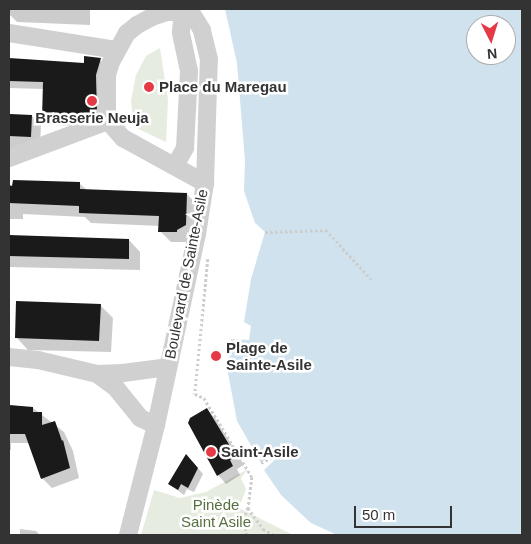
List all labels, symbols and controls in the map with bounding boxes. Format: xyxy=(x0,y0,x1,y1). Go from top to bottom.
north arrow xyxy=(466,15,516,65)
text: N xyxy=(486,46,498,62)
place label: Place du Maregau xyxy=(159,78,287,96)
marker: Place du Maregau xyxy=(143,81,155,93)
marker: Brasserie Neuja xyxy=(86,95,98,107)
place label: Brasserie Neuja xyxy=(35,109,149,127)
street label: Boulevard de Sainte-Asile xyxy=(161,188,211,360)
place label: Plage de Sainte-Asile xyxy=(226,338,312,373)
marker: Plage de Sainte-Asile xyxy=(210,350,222,362)
place label: Saint-Asile xyxy=(221,443,299,461)
marker: Saint-Asile xyxy=(205,446,217,458)
park label: Pinède Saint Asile xyxy=(181,495,251,530)
scale bar xyxy=(356,496,454,528)
text: 50 m xyxy=(362,506,395,523)

